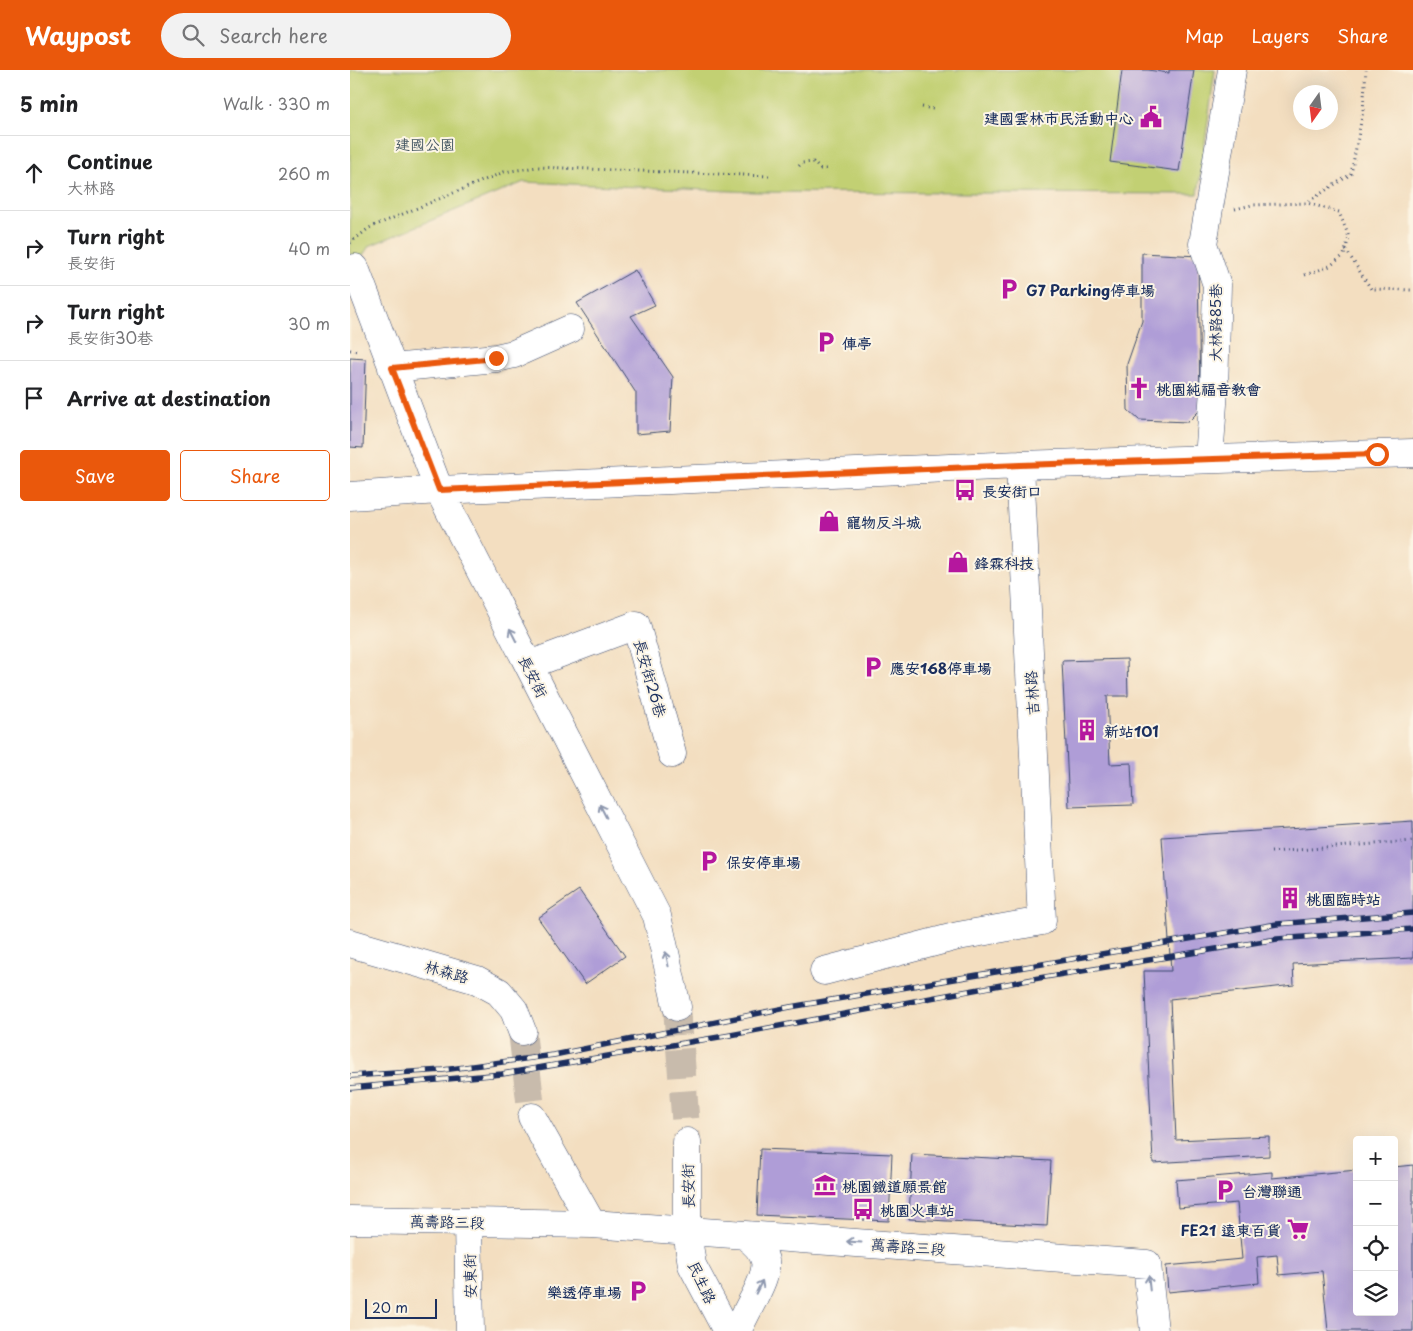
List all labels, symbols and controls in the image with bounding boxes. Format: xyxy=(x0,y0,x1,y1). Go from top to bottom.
search box xyxy=(161,13,511,58)
text: Waypost xyxy=(25,17,131,53)
icon: search xyxy=(179,21,207,49)
text: Search here xyxy=(219,21,328,49)
text: Map xyxy=(1185,22,1224,49)
text: Layers xyxy=(1252,22,1309,49)
text: Share xyxy=(1337,22,1388,49)
north arrow xyxy=(1293,85,1338,130)
text: 5 min xyxy=(20,87,78,119)
text: Walk · 330 m xyxy=(223,91,330,115)
public building icon: 建國雲林市民活動中心 xyxy=(1138,104,1164,130)
place label: 建國雲林市民活動中心 xyxy=(984,106,1134,129)
park label: 建國公園 xyxy=(395,132,455,155)
text: Continue xyxy=(67,147,153,175)
icon: ahead xyxy=(20,159,48,187)
text: 260 m xyxy=(278,161,330,185)
text: 大林路 xyxy=(67,175,115,199)
text: Turn right xyxy=(67,222,165,250)
icon: right xyxy=(20,234,48,262)
text: 40 m xyxy=(288,236,330,260)
text: 長安街 xyxy=(67,250,115,274)
parking icon: G7 Parking停車場 xyxy=(996,276,1022,302)
place label: G7 Parking停車場 xyxy=(1026,278,1155,301)
street label: 大林路85巷 xyxy=(1203,284,1226,362)
text: Turn right xyxy=(67,297,165,325)
icon: right xyxy=(20,309,48,337)
text: 30 m xyxy=(288,311,330,335)
text: 長安街30巷 xyxy=(67,325,153,349)
parking icon: 俥亭 xyxy=(813,329,839,355)
place label: 俥亭 xyxy=(842,331,872,354)
route end xyxy=(485,347,508,370)
church icon: 桃園純福音教會 xyxy=(1126,375,1152,401)
place label: 桃園純福音教會 xyxy=(1156,377,1261,400)
icon: arrive xyxy=(20,384,48,412)
text: Arrive at destination xyxy=(67,384,271,412)
route start xyxy=(1366,443,1389,466)
button: Save xyxy=(20,450,170,501)
button: Share xyxy=(180,450,330,501)
bus stop icon: 長安街口 xyxy=(952,477,978,503)
place label: 長安街口 xyxy=(982,479,1042,502)
shop icon: 寵物反斗城 xyxy=(816,508,842,534)
place label: 寵物反斗城 xyxy=(846,510,921,533)
shop icon: 鋒霖科技 xyxy=(945,549,971,575)
place label: 鋒霖科技 xyxy=(974,551,1034,574)
one-way arrow xyxy=(508,628,517,643)
street label: 長安街26巷 xyxy=(629,636,673,720)
street label: 長安街 xyxy=(514,651,554,701)
parking icon: 應安168停車場 xyxy=(860,654,886,680)
place label: 應安168停車場 xyxy=(890,656,992,679)
street label: 吉林路 xyxy=(1018,670,1044,716)
building icon: 新站101 xyxy=(1074,717,1100,743)
place label: 新站101 xyxy=(1104,719,1159,742)
one-way arrow xyxy=(598,804,607,819)
parking icon: 保安停車場 xyxy=(696,848,722,874)
place label: 保安停車場 xyxy=(726,850,801,873)
building icon: 桃園臨時站 xyxy=(1277,885,1303,911)
place label: 桃園臨時站 xyxy=(1306,887,1381,910)
one-way arrow xyxy=(662,952,671,968)
street label: 林森路 xyxy=(422,954,472,988)
map controls xyxy=(1353,1136,1398,1316)
button: + xyxy=(1353,1136,1398,1181)
street label: 長安街 xyxy=(675,1163,699,1209)
museum icon: 桃園鐵道願景館 xyxy=(812,1172,838,1198)
place label: 桃園鐵道願景館 xyxy=(842,1174,947,1197)
parking icon: 台灣聯通 xyxy=(1212,1177,1238,1203)
place label: 台灣聯通 xyxy=(1242,1179,1302,1202)
button: − xyxy=(1353,1181,1398,1226)
bus stop icon: 桃園火車站 xyxy=(850,1196,876,1222)
place label: 桃園火車站 xyxy=(880,1198,955,1221)
street label: 萬壽路三段 xyxy=(409,1209,485,1233)
supermarket icon: FE21 遠東百貨 xyxy=(1285,1216,1311,1242)
place label: FE21 遠東百貨 xyxy=(1180,1218,1281,1241)
button: locate xyxy=(1353,1226,1398,1271)
street label: 萬壽路三段 xyxy=(870,1232,946,1260)
one-way arrow xyxy=(846,1238,862,1247)
street label: 安東街 xyxy=(457,1253,481,1299)
street label: 民生路 xyxy=(683,1257,723,1307)
button: layers xyxy=(1353,1271,1398,1316)
one-way arrow xyxy=(1144,1275,1154,1291)
parking icon: 樂透停車場 xyxy=(625,1278,651,1304)
place label: 樂透停車場 xyxy=(547,1280,622,1303)
one-way arrow xyxy=(754,1280,764,1295)
scale bar xyxy=(365,1296,438,1319)
text: 20 m xyxy=(372,1297,408,1318)

